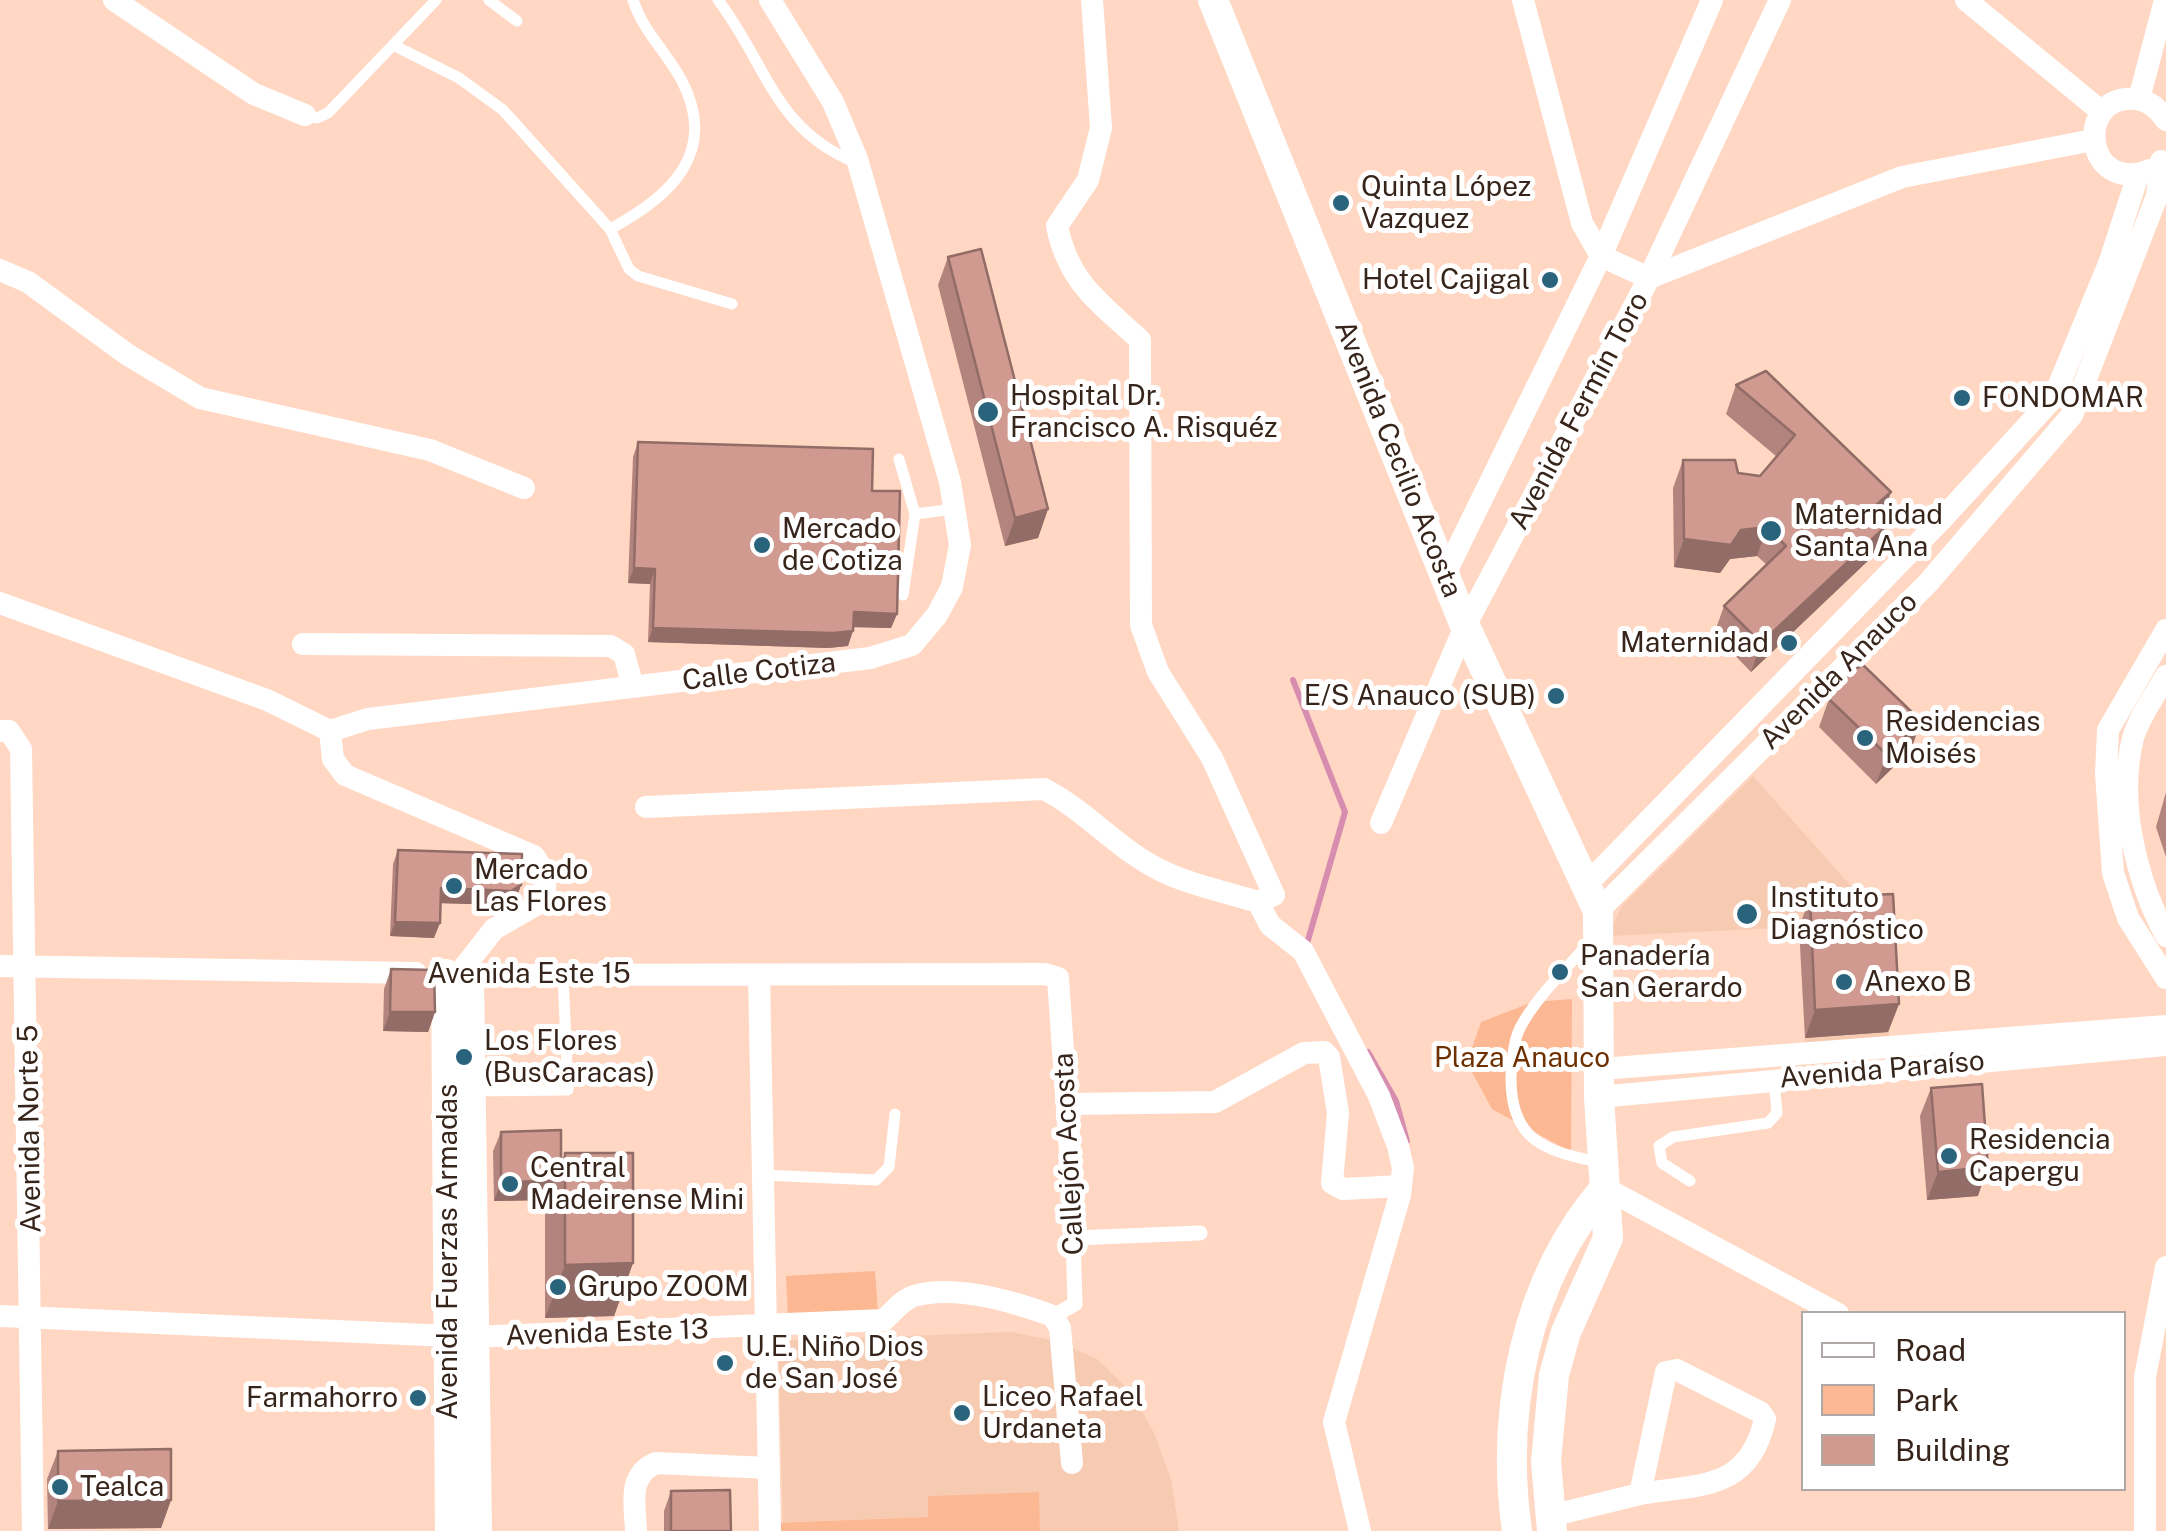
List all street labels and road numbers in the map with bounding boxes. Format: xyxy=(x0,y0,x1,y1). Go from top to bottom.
street label: Avenida Fermín Toro xyxy=(1502,286,1656,536)
street label: Avenida Cecilio Acosta xyxy=(1327,316,1469,602)
street label: Avenida Anauco xyxy=(1753,585,1925,757)
street label: Calle Cotiza xyxy=(680,646,838,698)
street label: Avenida Este 15 xyxy=(427,957,631,991)
street label: Avenida Norte 5 xyxy=(11,1025,49,1233)
street label: Avenida Paraíso xyxy=(1778,1044,1986,1096)
street label: Callejón Acosta xyxy=(1047,1052,1091,1256)
street label: Avenida Fuerzas Armadas xyxy=(431,1084,465,1420)
street label: Avenida Este 13 xyxy=(505,1313,709,1353)

